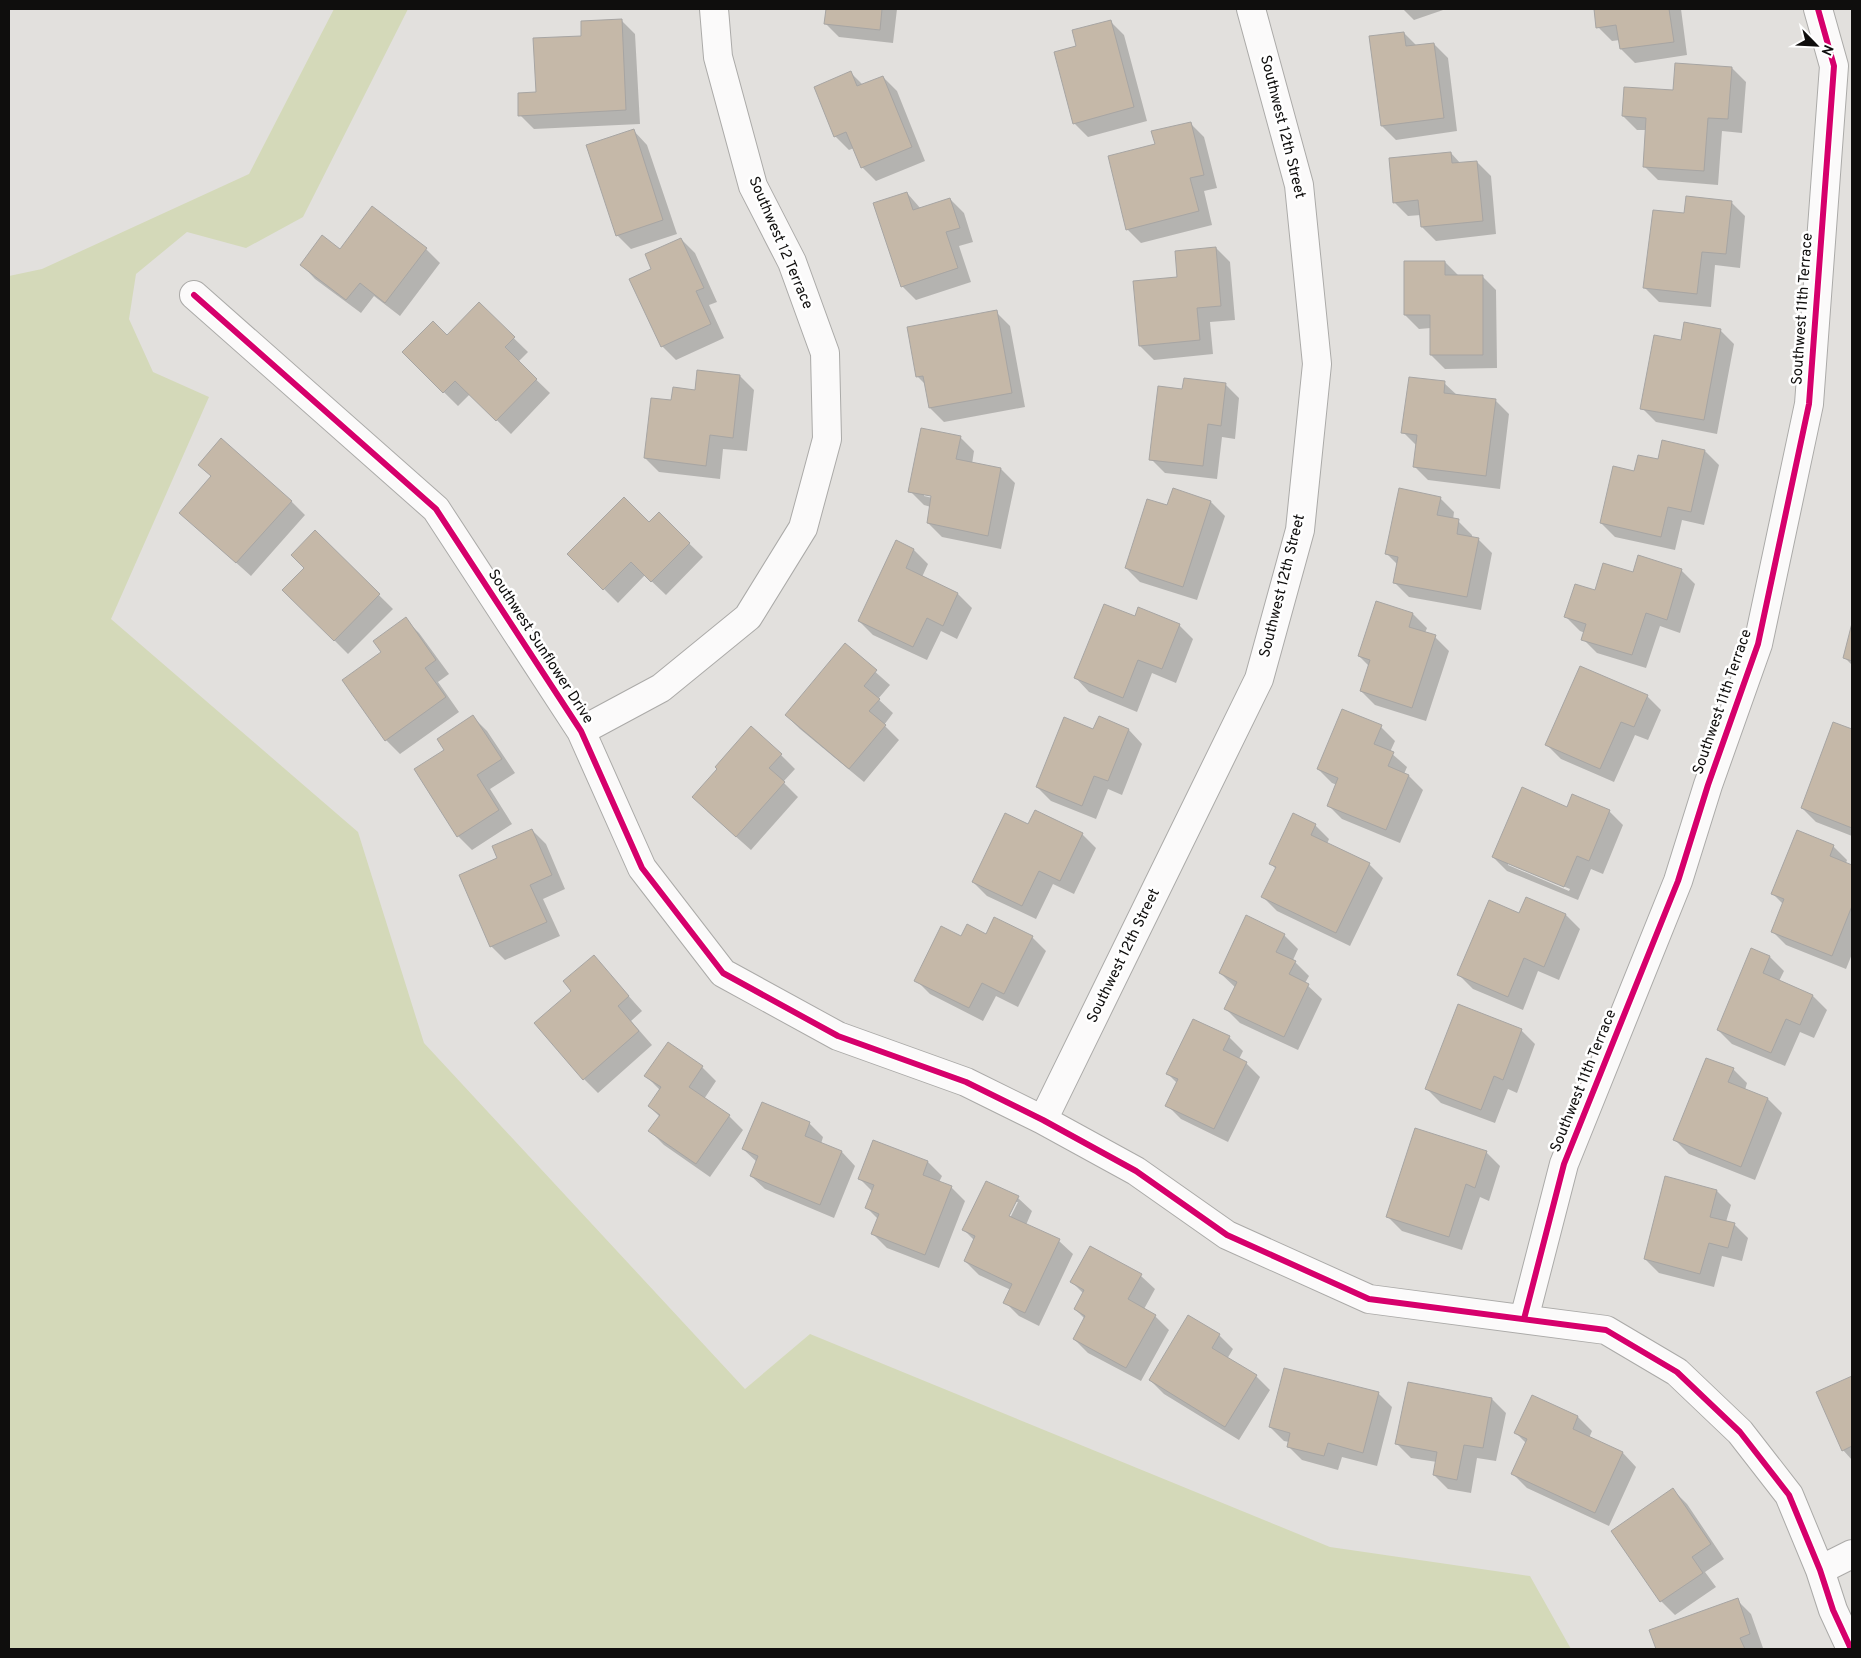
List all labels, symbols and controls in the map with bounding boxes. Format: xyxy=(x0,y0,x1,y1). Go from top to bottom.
north arrow xyxy=(1791,20,1841,70)
text: N xyxy=(1817,42,1836,58)
street label: Southwest 12th Street xyxy=(1255,53,1309,201)
street label: Southwest 12 Terrace xyxy=(743,174,817,312)
street label: Southwest 11th Terrace xyxy=(1788,232,1818,386)
street label: Southwest 12th Street xyxy=(1256,512,1310,660)
street label: Southwest Sunflower Drive xyxy=(483,566,597,728)
street label: Southwest 11th Terrace xyxy=(1689,627,1757,777)
street label: Southwest 12th Street xyxy=(1083,886,1165,1026)
street label: Southwest 11th Terrace xyxy=(1547,1007,1621,1155)

